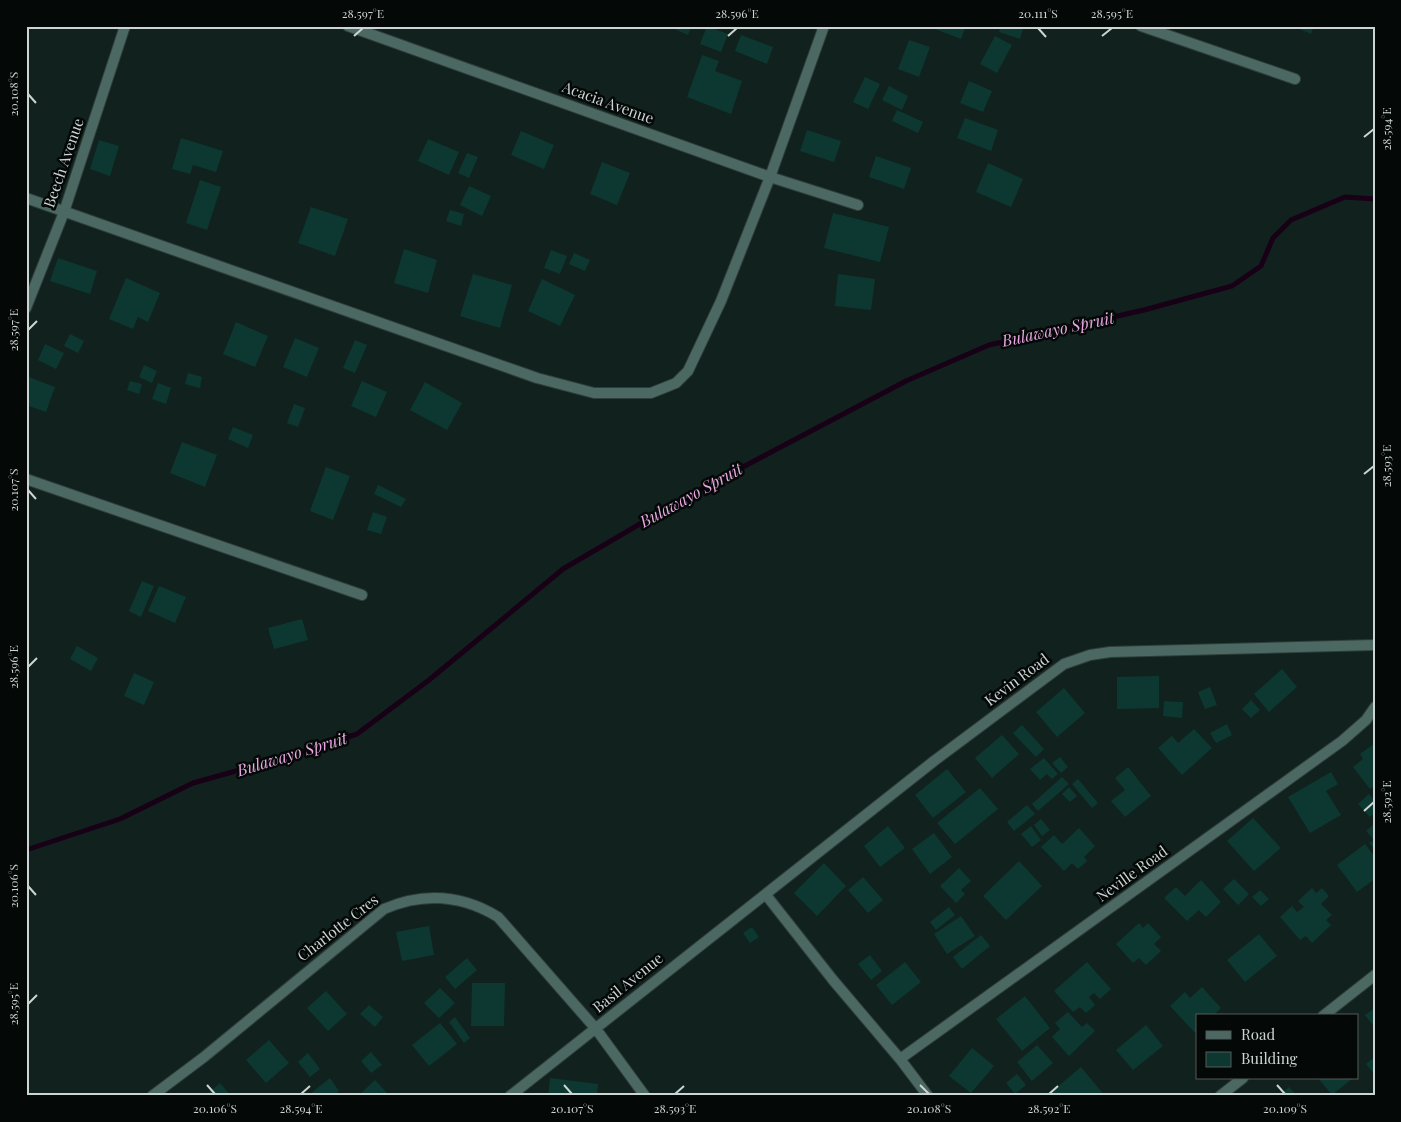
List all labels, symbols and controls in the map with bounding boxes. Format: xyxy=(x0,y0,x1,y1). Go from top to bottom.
text: 28.597°E xyxy=(342,5,384,21)
text: 28.596°E xyxy=(715,5,759,21)
text: 20.111°S xyxy=(1018,5,1058,21)
text: 28.595°E xyxy=(1091,5,1133,21)
text: 20.108°S xyxy=(5,72,21,116)
street label: Acacia Avenue xyxy=(559,76,657,128)
text: 28.594°E xyxy=(1378,107,1394,151)
street label: Beech Avenue xyxy=(38,115,88,210)
water label: Bulawayo Spruit xyxy=(999,306,1117,351)
text: 28.597°E xyxy=(5,309,21,351)
text: 28.593°E xyxy=(1378,445,1394,487)
water label: Bulawayo Spruit xyxy=(635,457,746,532)
text: 20.107°S xyxy=(5,469,21,511)
text: 28.596°E xyxy=(5,645,21,689)
street label: Kevin Road xyxy=(980,648,1053,710)
water label: Bulawayo Spruit xyxy=(233,727,350,781)
text: 28.592°E xyxy=(1378,781,1394,823)
street label: Neville Road xyxy=(1092,840,1171,906)
text: 20.106°S xyxy=(5,864,21,908)
street label: Charlotte Cres xyxy=(293,889,382,965)
street label: Basil Avenue xyxy=(588,948,667,1017)
text: 28.595°E xyxy=(5,983,21,1025)
legend xyxy=(1196,1014,1358,1080)
text: Road xyxy=(1241,1024,1275,1044)
text: Building xyxy=(1241,1048,1298,1068)
text: 20.106°S xyxy=(193,1100,237,1116)
text: 28.594°E xyxy=(279,1100,323,1116)
text: 20.107°S xyxy=(551,1100,593,1116)
text: 28.593°E xyxy=(654,1100,696,1116)
text: 20.108°S xyxy=(907,1100,951,1116)
text: 28.592°E xyxy=(1028,1100,1070,1116)
text: 20.109°S xyxy=(1263,1100,1307,1116)

